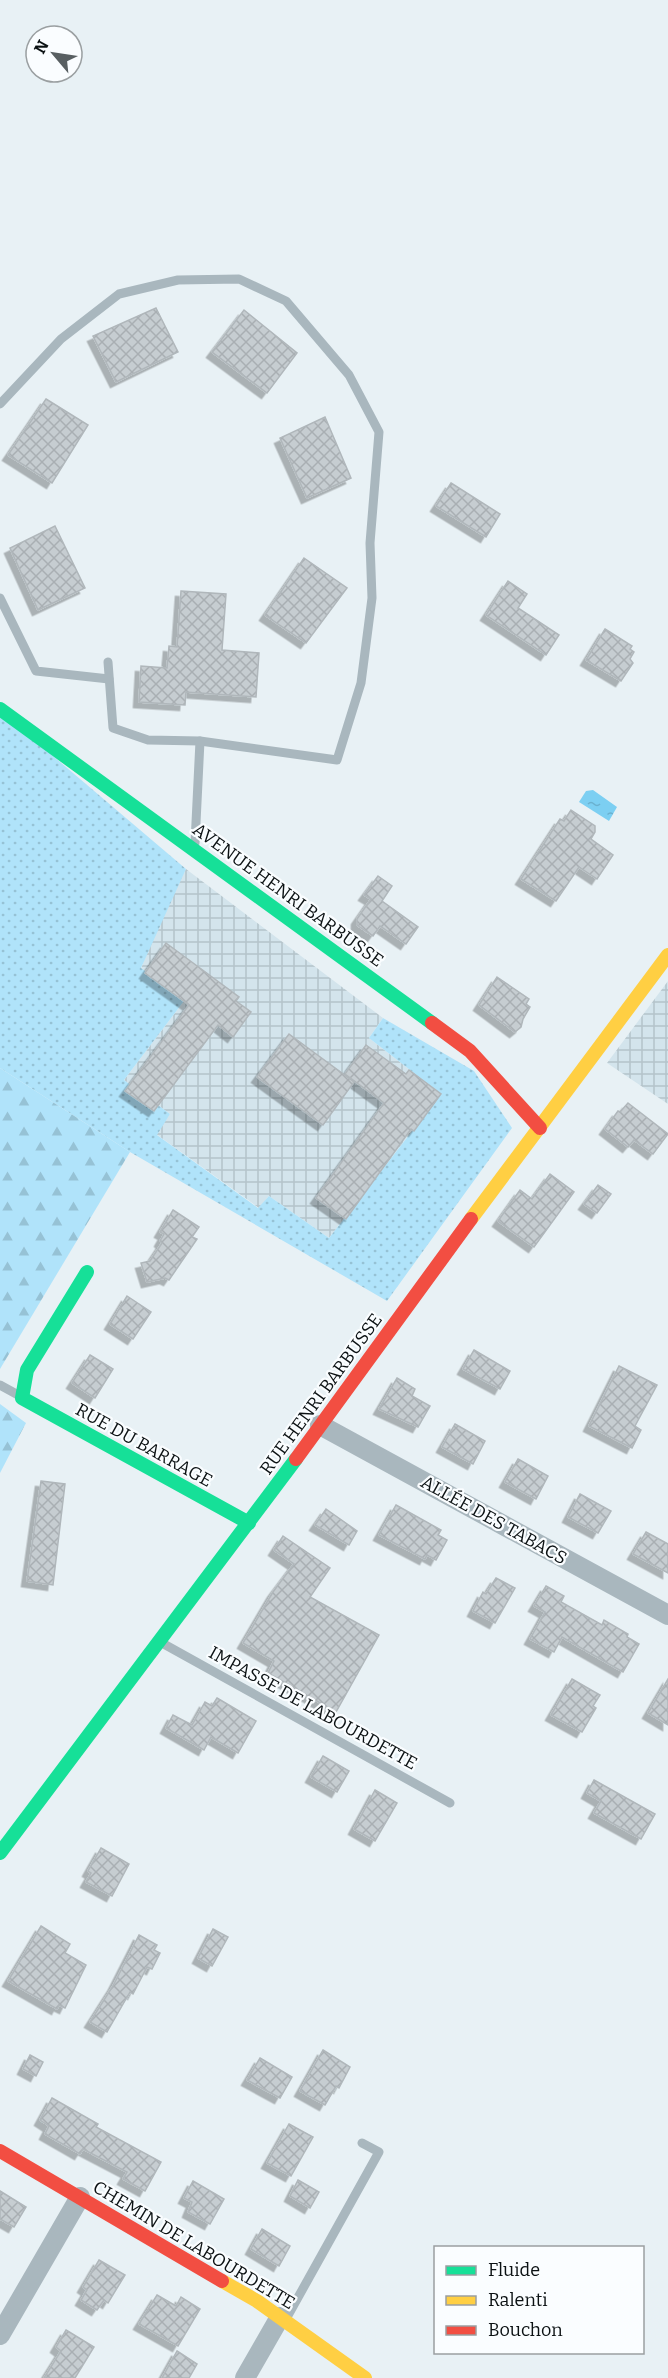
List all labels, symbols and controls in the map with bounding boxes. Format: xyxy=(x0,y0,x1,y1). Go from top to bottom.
north arrow xyxy=(24,24,84,84)
text: N xyxy=(30,37,53,57)
street label: AVENUE HENRI BARBUSSE xyxy=(188,818,388,972)
street label: RUE HENRI BARBUSSE xyxy=(255,1309,387,1479)
street label: RUE DU BARRAGE xyxy=(72,1398,216,1492)
street label: ALLÉE DES TABACS xyxy=(417,1470,571,1569)
street label: IMPASSE DE LABOURDETTE xyxy=(205,1641,421,1775)
street label: CHEMIN DE LABOURDETTE xyxy=(89,2176,299,2314)
legend xyxy=(434,2246,644,2354)
text: Fluide xyxy=(488,2259,540,2281)
text: Ralenti xyxy=(488,2289,548,2311)
text: Bouchon xyxy=(488,2319,563,2341)

